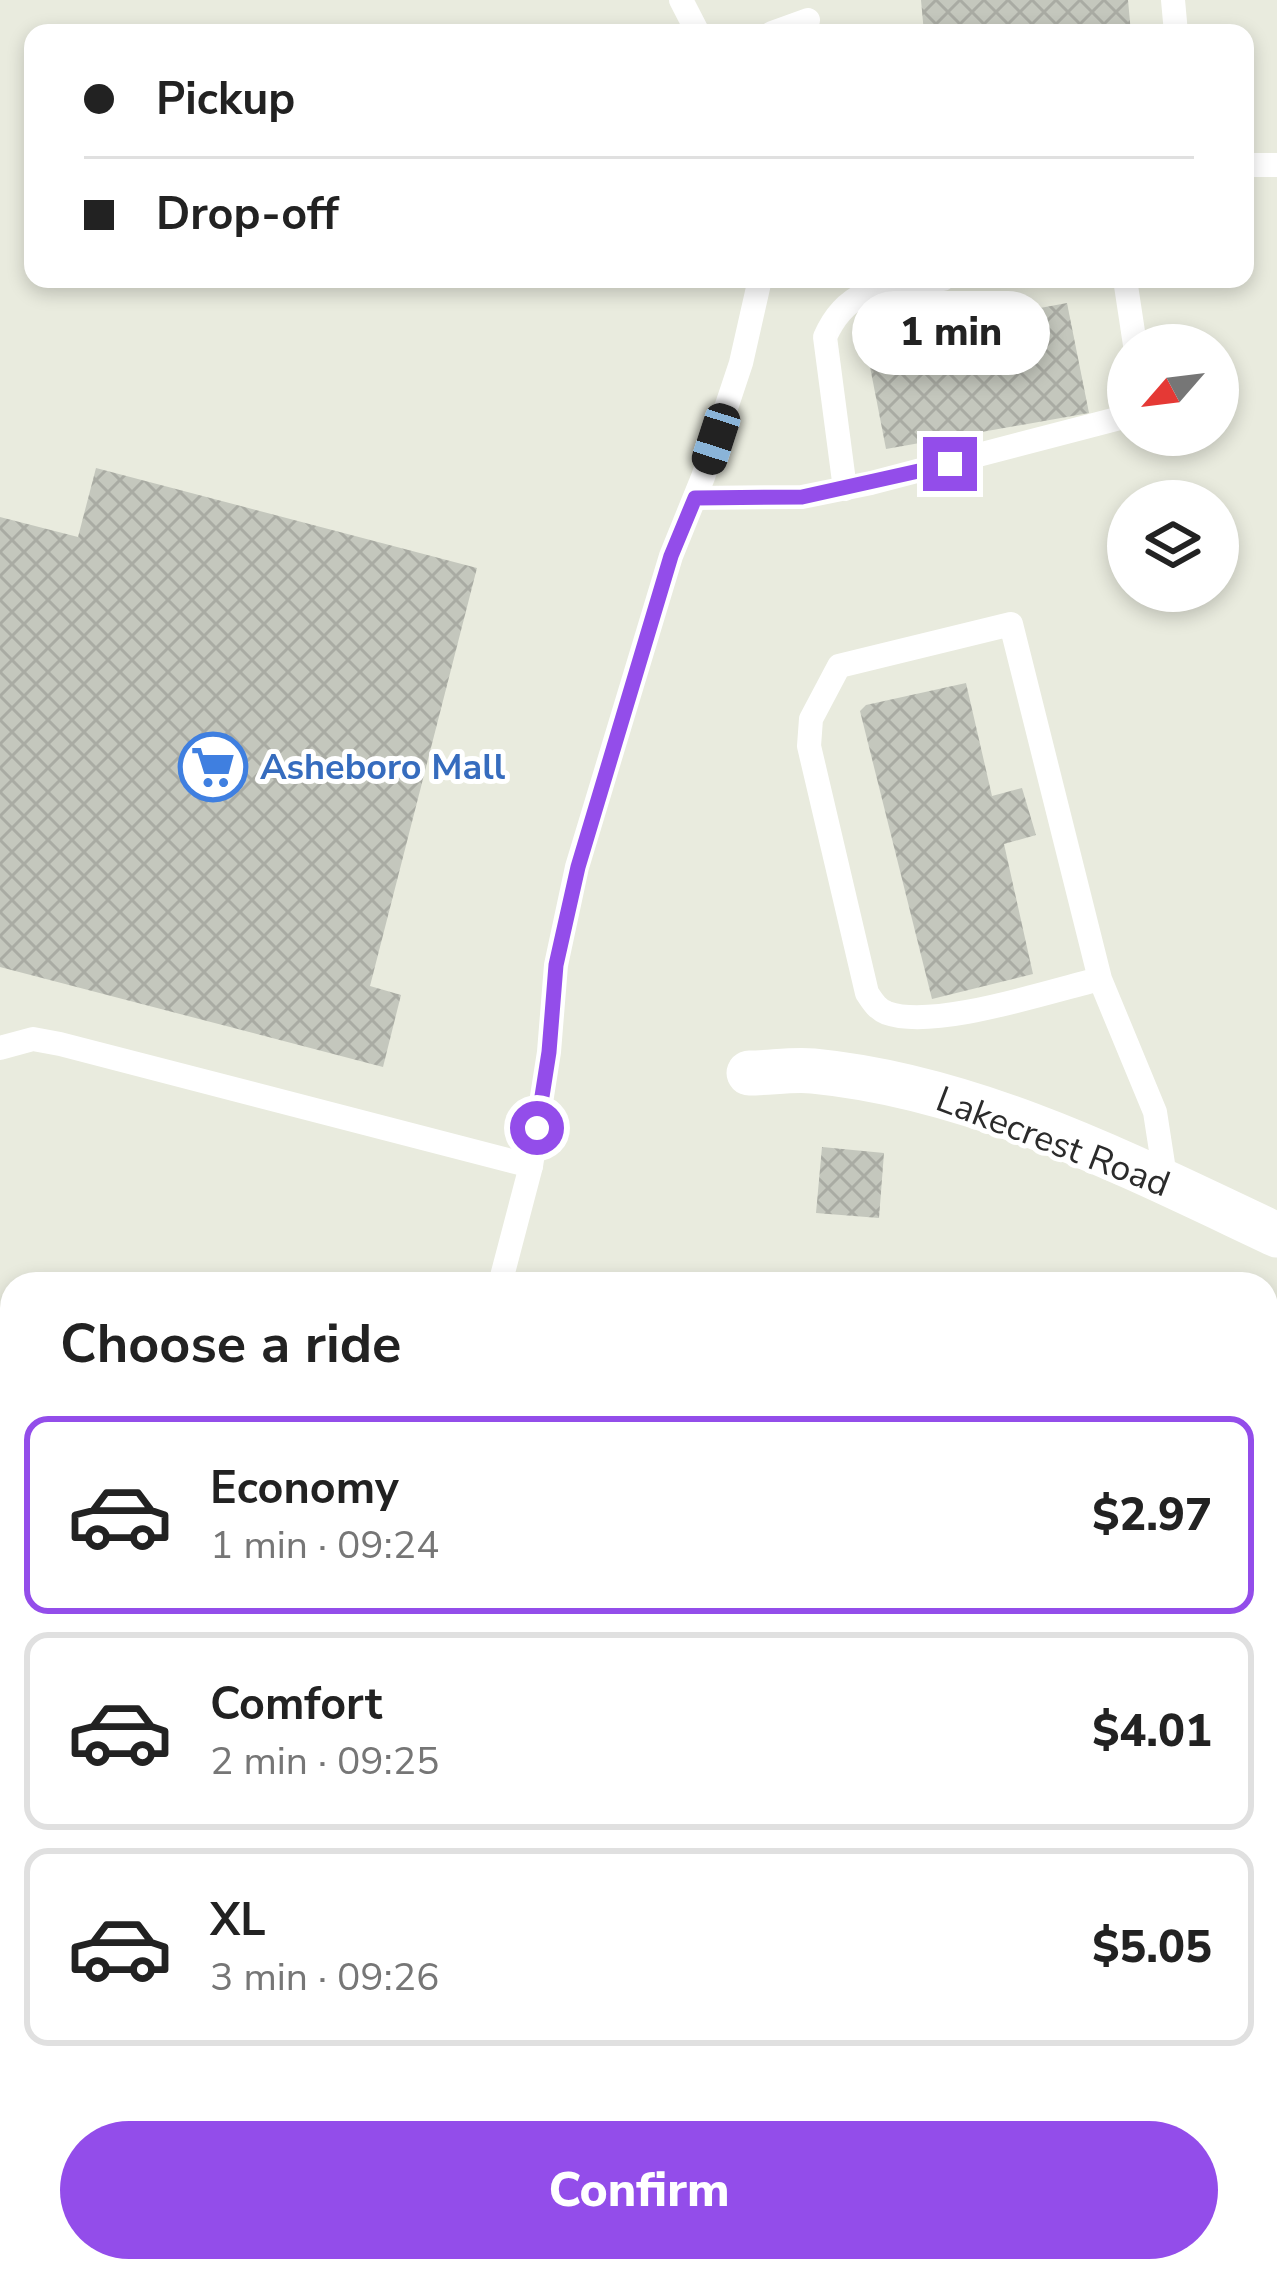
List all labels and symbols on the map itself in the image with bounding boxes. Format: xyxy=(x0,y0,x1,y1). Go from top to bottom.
callout: 1 min xyxy=(851,290,1049,374)
north arrow xyxy=(1107,324,1239,456)
car xyxy=(688,399,744,479)
route end xyxy=(923,437,977,491)
supermarket icon: Asheboro Mall xyxy=(178,732,248,802)
place label: Asheboro Mall xyxy=(260,743,506,792)
street label: Lakecrest Road xyxy=(929,1075,1177,1209)
route start xyxy=(510,1101,564,1155)

